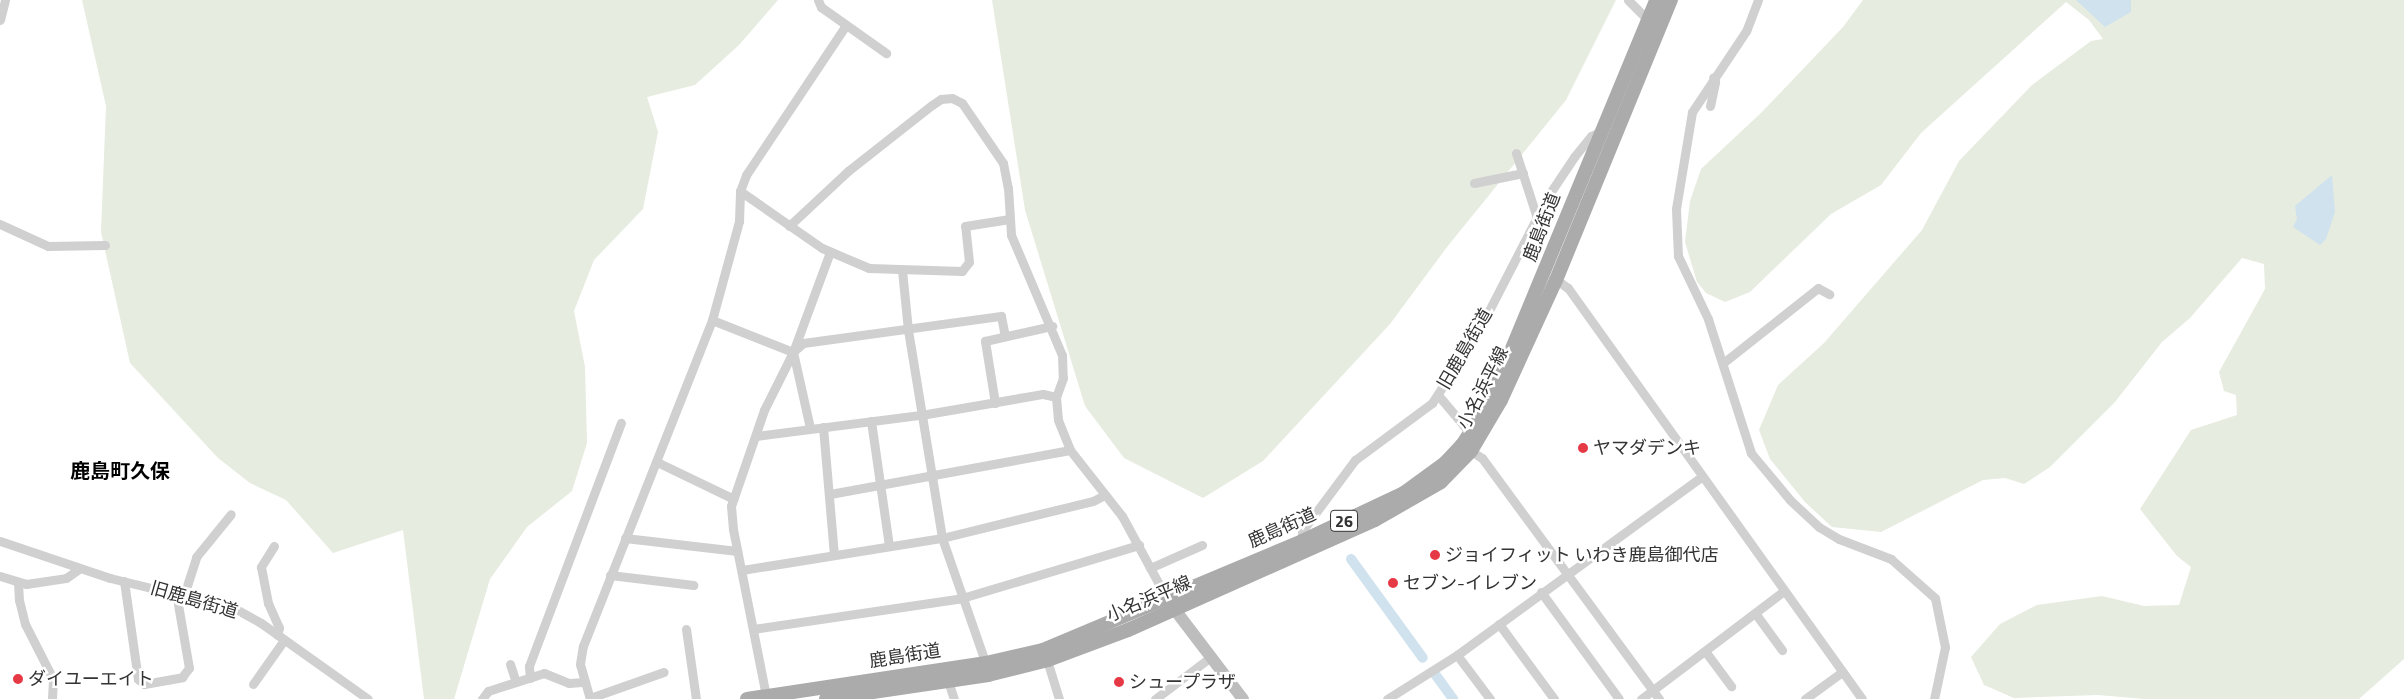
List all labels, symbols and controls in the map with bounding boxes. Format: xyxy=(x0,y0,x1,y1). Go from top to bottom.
street label: 鹿島街道 xyxy=(1519,190,1565,264)
street label: 旧鹿島街道 xyxy=(1433,305,1497,393)
street label: 小名浜平線 xyxy=(1453,343,1513,433)
place label: ヤマダデンキ xyxy=(1593,437,1701,459)
marker: ヤマダデンキ xyxy=(1577,442,1589,454)
district label: 鹿島町久保 xyxy=(70,458,170,482)
street label: 鹿島街道 xyxy=(1245,503,1319,553)
road number: 26 xyxy=(1329,508,1359,534)
place label: ジョイフィット いわき鹿島御代店 xyxy=(1445,544,1719,566)
marker: ジョイフィット いわき鹿島御代店 xyxy=(1429,549,1441,561)
street label: 小名浜平線 xyxy=(1103,571,1195,627)
place label: セブン-イレブン xyxy=(1403,572,1537,594)
street label: 旧鹿島街道 xyxy=(148,577,240,623)
marker: セブン-イレブン xyxy=(1387,577,1399,589)
street label: 鹿島街道 xyxy=(868,640,942,672)
place label: ダイユーエイト xyxy=(28,668,154,690)
place label: シュープラザ xyxy=(1129,671,1237,693)
marker: ダイユーエイト xyxy=(12,673,24,685)
marker: シュープラザ xyxy=(1113,676,1125,688)

